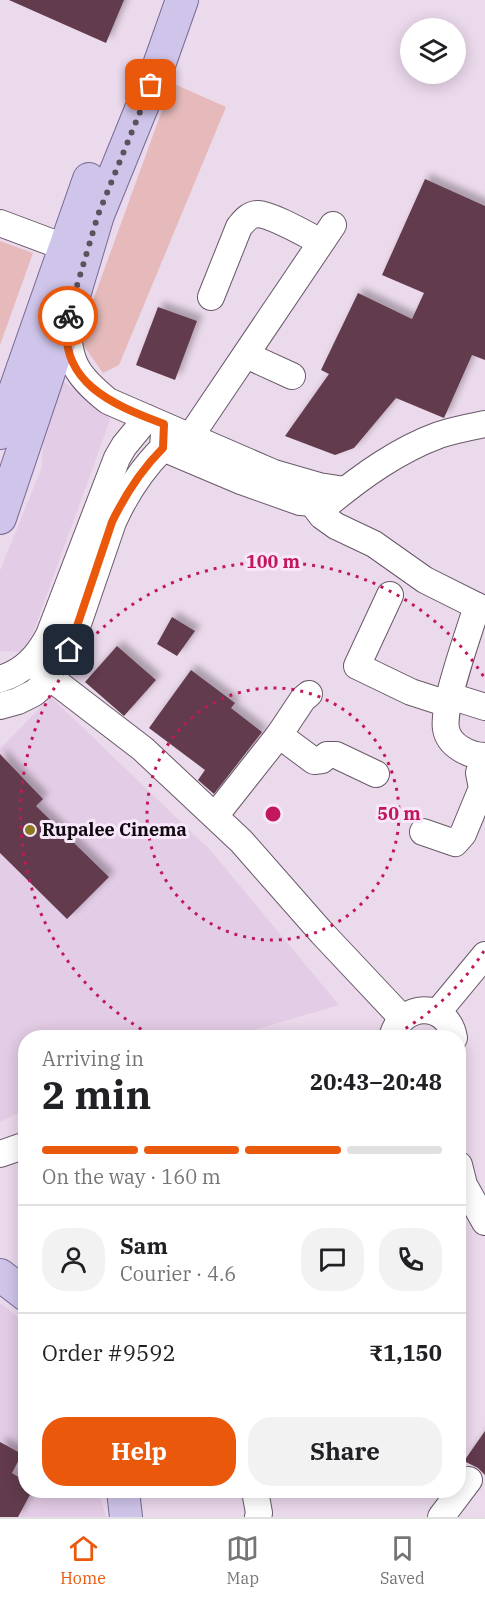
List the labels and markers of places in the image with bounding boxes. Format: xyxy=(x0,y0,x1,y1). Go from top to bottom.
pin xyxy=(125,59,176,110)
pin xyxy=(43,624,94,675)
centre of rings xyxy=(263,804,283,824)
place label: Rupalee Cinema xyxy=(42,818,187,841)
marker: Rupalee Cinema xyxy=(23,823,37,837)

